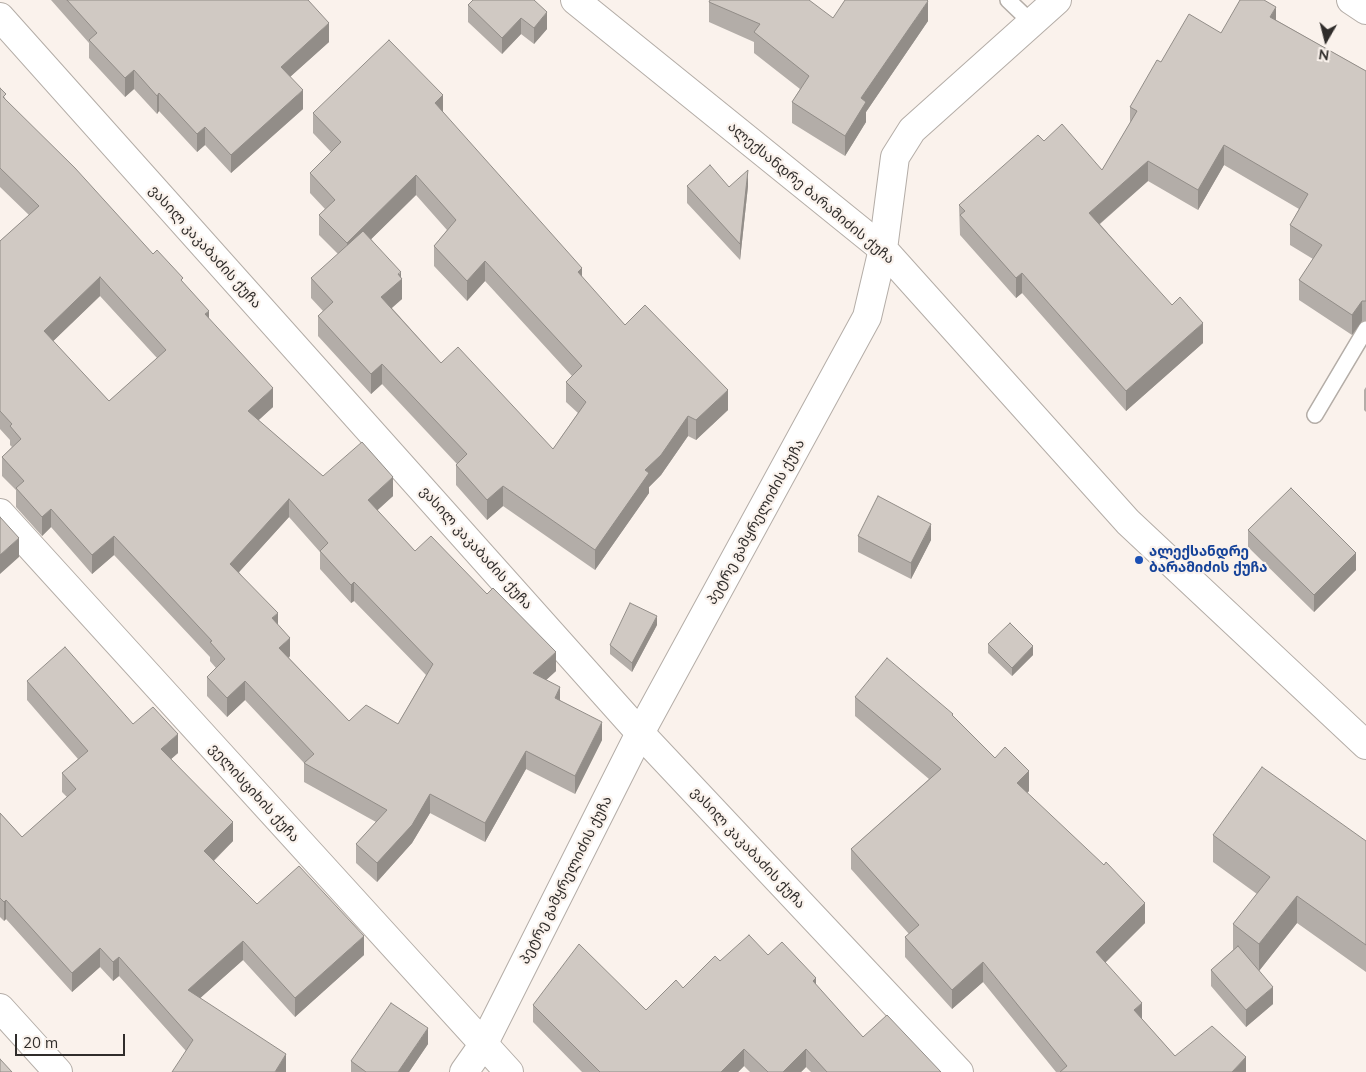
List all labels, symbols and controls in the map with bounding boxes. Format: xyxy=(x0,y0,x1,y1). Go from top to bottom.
north arrow xyxy=(1301,15,1351,65)
text: N xyxy=(1317,45,1330,65)
street label: ალექსანდრე ბარამიძის ქუჩა xyxy=(724,118,898,268)
street label: ვასილ კაკაბაძის ქუჩა xyxy=(145,182,265,312)
street label: პეტრე გამყრელიძის ქუჩა xyxy=(704,436,808,608)
street label: ვასილ კაკაბაძის ქუჩა xyxy=(416,483,536,613)
place label: ალექსანდრე ბარამიძის ქუჩა xyxy=(1149,544,1267,576)
marker: ალექსანდრე ბარამიძის ქუჩა xyxy=(1133,554,1145,566)
street label: ველისციხის ქუჩა xyxy=(205,740,303,846)
street label: ვასილ კაკაბაძის ქუჩა xyxy=(687,784,809,912)
street label: პეტრე გამყრელიძის ქუჩა xyxy=(516,793,616,967)
scale bar xyxy=(18,1024,128,1056)
text: 20 m xyxy=(23,1033,58,1052)

